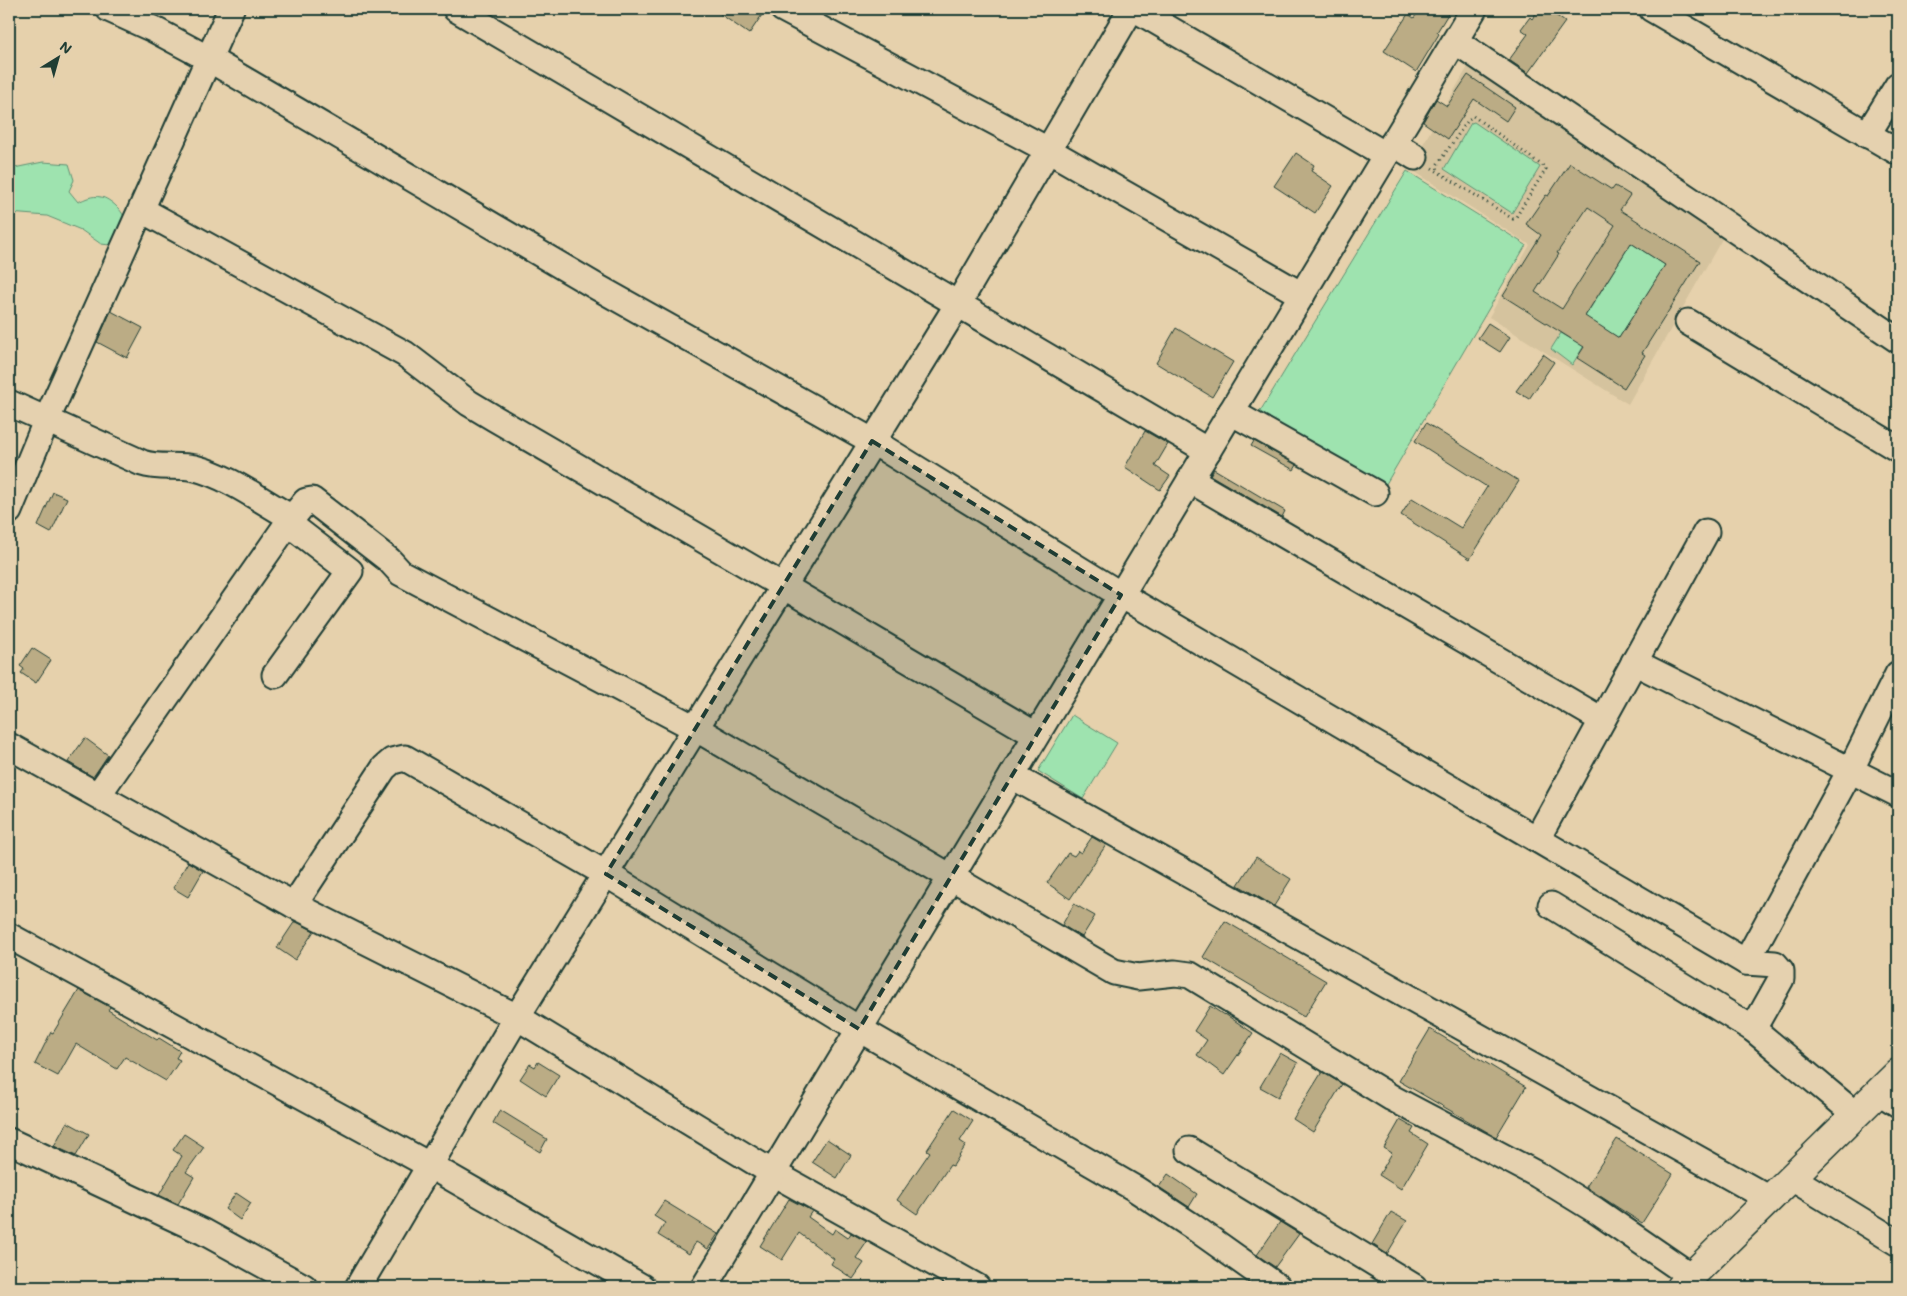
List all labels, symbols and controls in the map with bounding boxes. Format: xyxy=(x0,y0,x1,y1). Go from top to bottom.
north arrow xyxy=(32,32,82,82)
text: N xyxy=(56,36,76,58)

